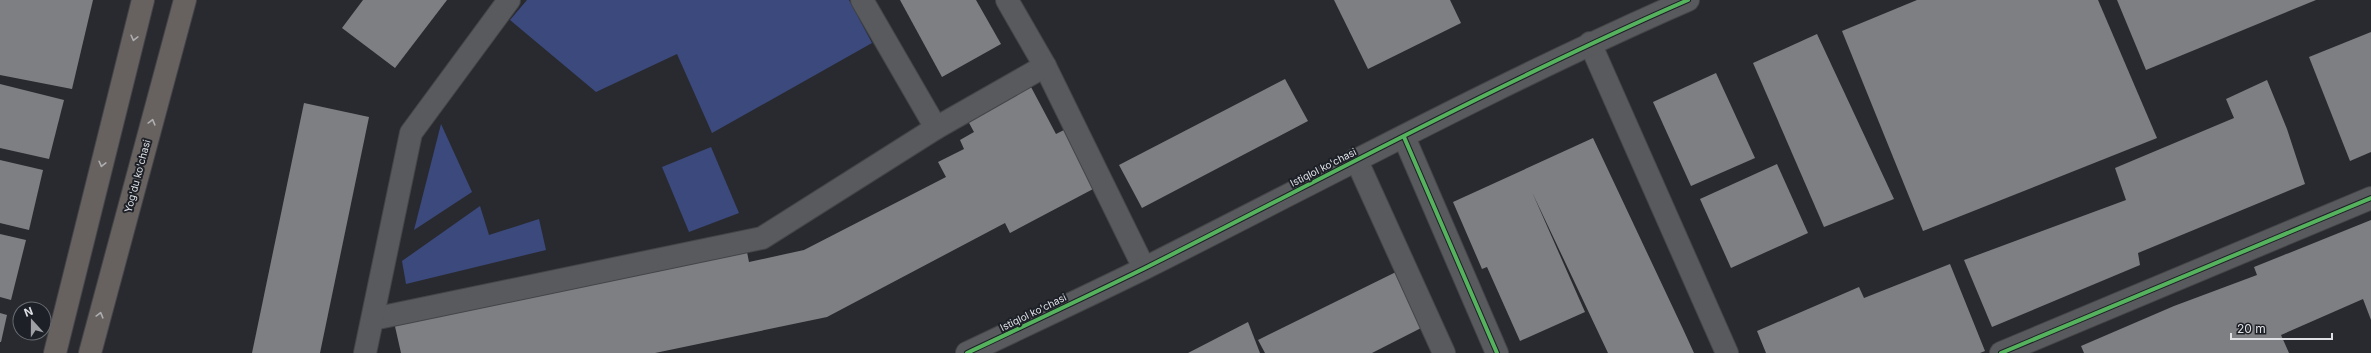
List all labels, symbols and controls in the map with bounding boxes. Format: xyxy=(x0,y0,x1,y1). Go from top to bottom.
one-way arrow xyxy=(130,35,138,41)
one-way arrow xyxy=(147,119,156,126)
street label: Yog'du ko'chasi xyxy=(122,138,152,214)
street label: Istiqlol ko'chasi xyxy=(1288,145,1358,189)
one-way arrow xyxy=(99,161,107,167)
street label: Istiqlol ko'chasi xyxy=(998,291,1068,333)
north arrow xyxy=(12,301,52,341)
text: N xyxy=(22,304,35,320)
one-way arrow xyxy=(95,312,103,319)
scale bar xyxy=(2231,315,2332,341)
text: 20 m xyxy=(2237,321,2266,336)

